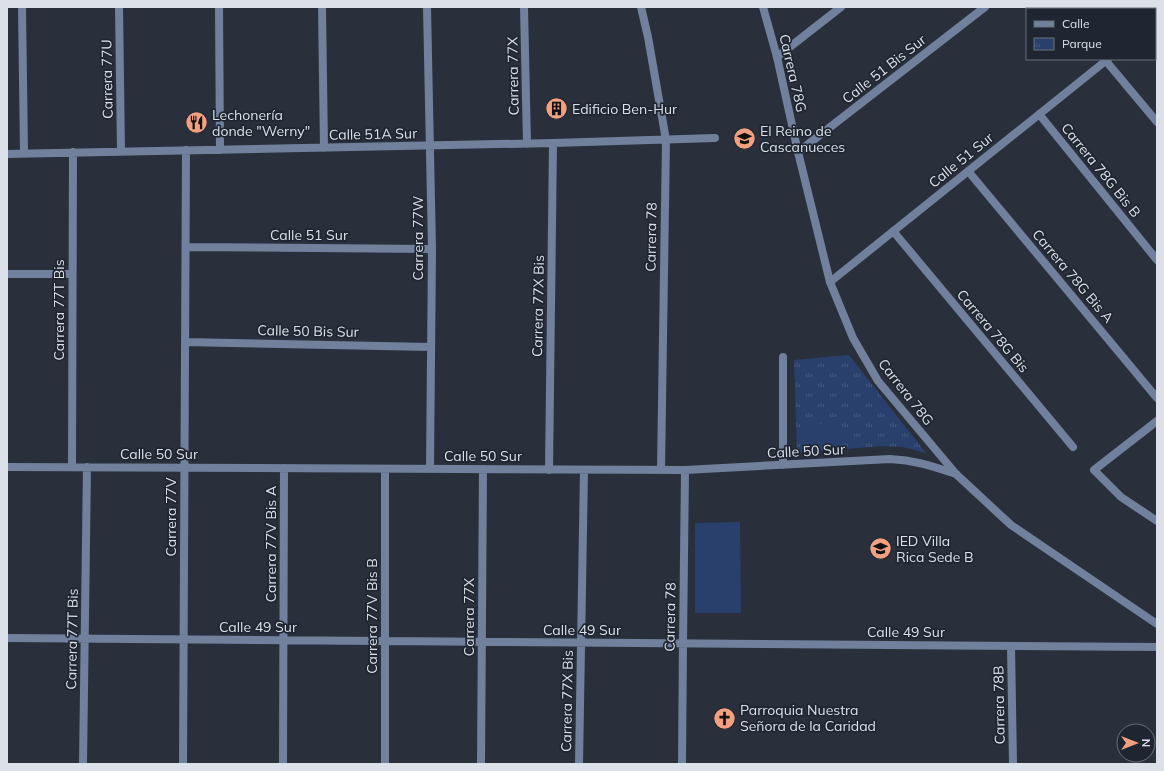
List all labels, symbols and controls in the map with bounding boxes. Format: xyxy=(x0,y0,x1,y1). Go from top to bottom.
legend xyxy=(1026,8,1156,60)
text: Calle xyxy=(1062,16,1089,31)
street label: Calle 51 Bis Sur xyxy=(838,30,930,107)
street label: Carrera 78G xyxy=(775,32,811,114)
text: Parque xyxy=(1062,36,1102,51)
street label: Carrera 77X xyxy=(503,37,523,115)
street label: Carrera 77U xyxy=(97,39,117,119)
building icon: Edificio Ben-Hur xyxy=(543,96,569,122)
place label: Edificio Ben-Hur xyxy=(572,100,678,118)
place label: Lechonería donde "Werny" xyxy=(212,106,310,140)
restaurant icon: Lechonería donde "Werny" xyxy=(183,110,209,136)
street label: Carrera 78G Bis B xyxy=(1057,119,1145,221)
place label: El Reino de Cascanueces xyxy=(760,122,845,156)
street label: Calle 51A Sur xyxy=(329,124,418,144)
school or university icon: El Reino de Cascanueces xyxy=(731,126,757,152)
street label: Calle 51 Sur xyxy=(925,128,998,192)
street label: Carrera 77W xyxy=(409,195,427,280)
street label: Carrera 78 xyxy=(641,202,661,272)
street label: Carrera 78G Bis A xyxy=(1029,225,1118,327)
street label: Calle 51 Sur xyxy=(270,226,349,244)
street label: Carrera 77X Bis xyxy=(528,255,548,357)
street label: Carrera 77T Bis xyxy=(50,259,68,361)
street label: Carrera 78G Bis xyxy=(953,286,1033,376)
street label: Calle 50 Bis Sur xyxy=(257,321,360,341)
street label: Carrera 78G xyxy=(874,355,938,429)
street label: Calle 50 Sur xyxy=(767,440,846,462)
street label: Calle 50 Sur xyxy=(120,445,199,463)
street label: Calle 50 Sur xyxy=(444,447,523,465)
street label: Carrera 77V xyxy=(162,477,180,557)
street label: Carrera 77V Bis A xyxy=(262,485,280,602)
place label: IED Villa Rica Sede B xyxy=(896,532,973,566)
school or university icon: IED Villa Rica Sede B xyxy=(867,536,893,562)
street label: Carrera 77V Bis B xyxy=(363,558,381,674)
street label: Carrera 77X xyxy=(460,578,478,656)
street label: Carrera 78 xyxy=(660,582,680,652)
street label: Carrera 77T Bis xyxy=(62,588,82,690)
street label: Calle 49 Sur xyxy=(219,618,298,636)
street label: Calle 49 Sur xyxy=(543,621,622,639)
street label: Calle 49 Sur xyxy=(867,623,946,641)
street label: Carrera 77X Bis xyxy=(557,650,577,752)
street label: Carrera 78B xyxy=(989,665,1009,745)
place label: Parroquia Nuestra Señora de la Caridad xyxy=(740,701,876,735)
church icon: Parroquia Nuestra Señora de la Caridad xyxy=(711,705,737,731)
north arrow xyxy=(1116,723,1156,763)
text: N xyxy=(1139,739,1153,747)

